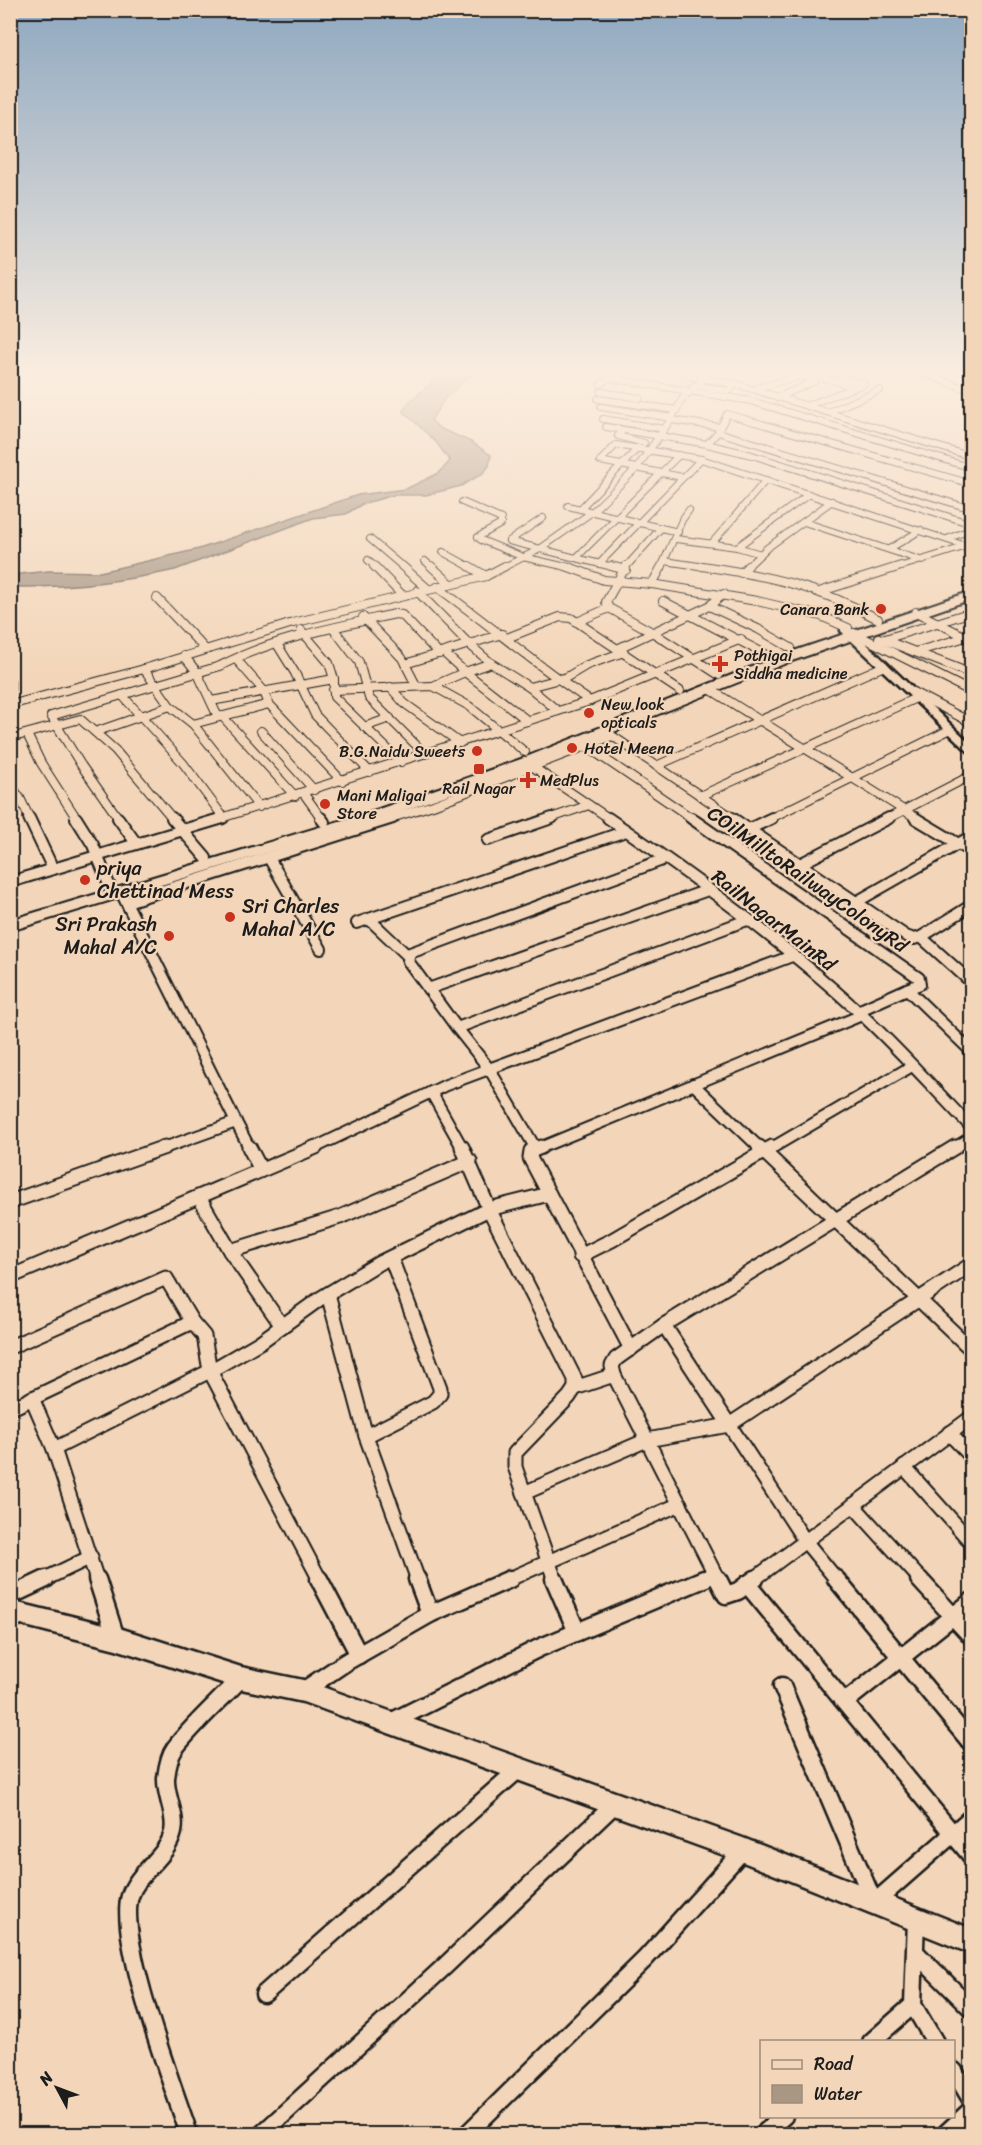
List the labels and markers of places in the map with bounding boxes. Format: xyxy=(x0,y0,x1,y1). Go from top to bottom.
place label: Canara Bank xyxy=(780,595,869,624)
marker: Canara Bank xyxy=(874,602,888,616)
place label: Pothigai Siddha medicine xyxy=(734,641,848,688)
marker: Pothigai Siddha medicine xyxy=(711,655,729,673)
place label: New look opticals xyxy=(601,690,665,737)
marker: New look opticals xyxy=(582,706,596,720)
place label: Hotel Meena xyxy=(584,734,675,763)
place label: B.G.Naidu Sweets xyxy=(339,737,466,766)
marker: Hotel Meena xyxy=(565,741,579,755)
marker: B.G.Naidu Sweets xyxy=(470,744,484,758)
marker: Rail Nagar xyxy=(472,762,486,776)
place label: MedPlus xyxy=(540,766,599,795)
marker: MedPlus xyxy=(521,773,535,787)
place label: Rail Nagar xyxy=(443,774,517,803)
place label: Mani Maligai Store xyxy=(337,781,427,828)
marker: Mani Maligai Store xyxy=(318,797,332,811)
place label: priya Chettinad Mess xyxy=(96,851,235,909)
marker: priya Chettinad Mess xyxy=(78,873,92,887)
place label: Sri Charles Mahal A/C xyxy=(242,889,340,947)
place label: Sri Prakash Mahal A/C xyxy=(55,907,158,965)
marker: Sri Charles Mahal A/C xyxy=(223,910,237,924)
marker: Sri Prakash Mahal A/C xyxy=(162,929,176,943)

